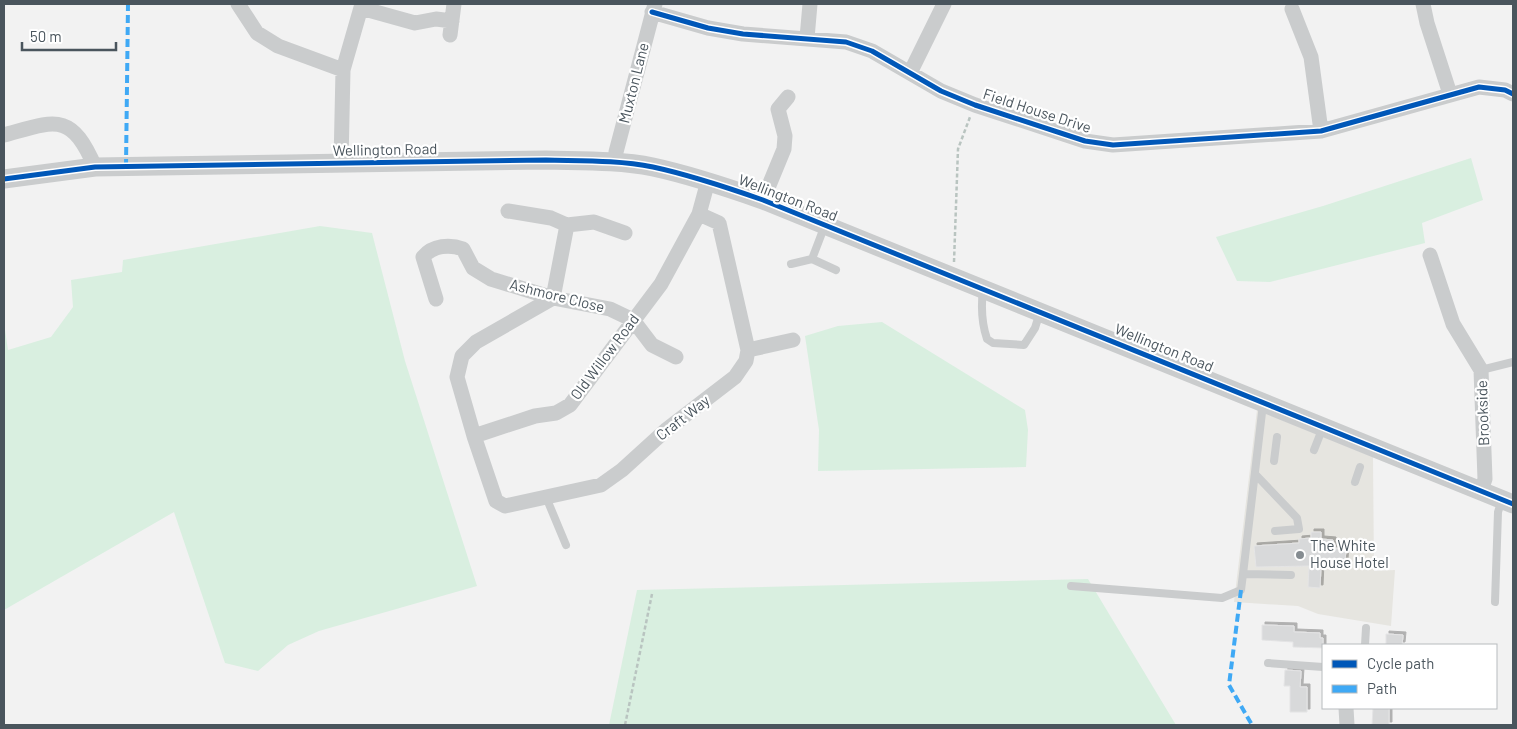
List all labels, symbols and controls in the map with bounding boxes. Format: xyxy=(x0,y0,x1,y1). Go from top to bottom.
scale bar xyxy=(22,20,116,52)
text: 50 m xyxy=(30,27,62,45)
street label: Muxton Lane xyxy=(614,41,652,125)
street label: Field House Drive xyxy=(981,84,1094,136)
street label: Wellington Road xyxy=(332,139,438,159)
street label: Wellington Road xyxy=(736,170,841,224)
street label: Ashmore Close xyxy=(508,275,607,316)
street label: Old Willow Road xyxy=(566,310,642,403)
street label: Wellington Road xyxy=(1112,319,1216,375)
street label: Brookside xyxy=(1472,380,1492,446)
street label: Craft Way xyxy=(652,391,713,444)
place label: The White House Hotel xyxy=(1310,536,1389,571)
marker: The White House Hotel xyxy=(1294,549,1306,561)
legend xyxy=(1322,644,1497,709)
text: Cycle path xyxy=(1367,654,1434,672)
text: Path xyxy=(1367,679,1397,697)

